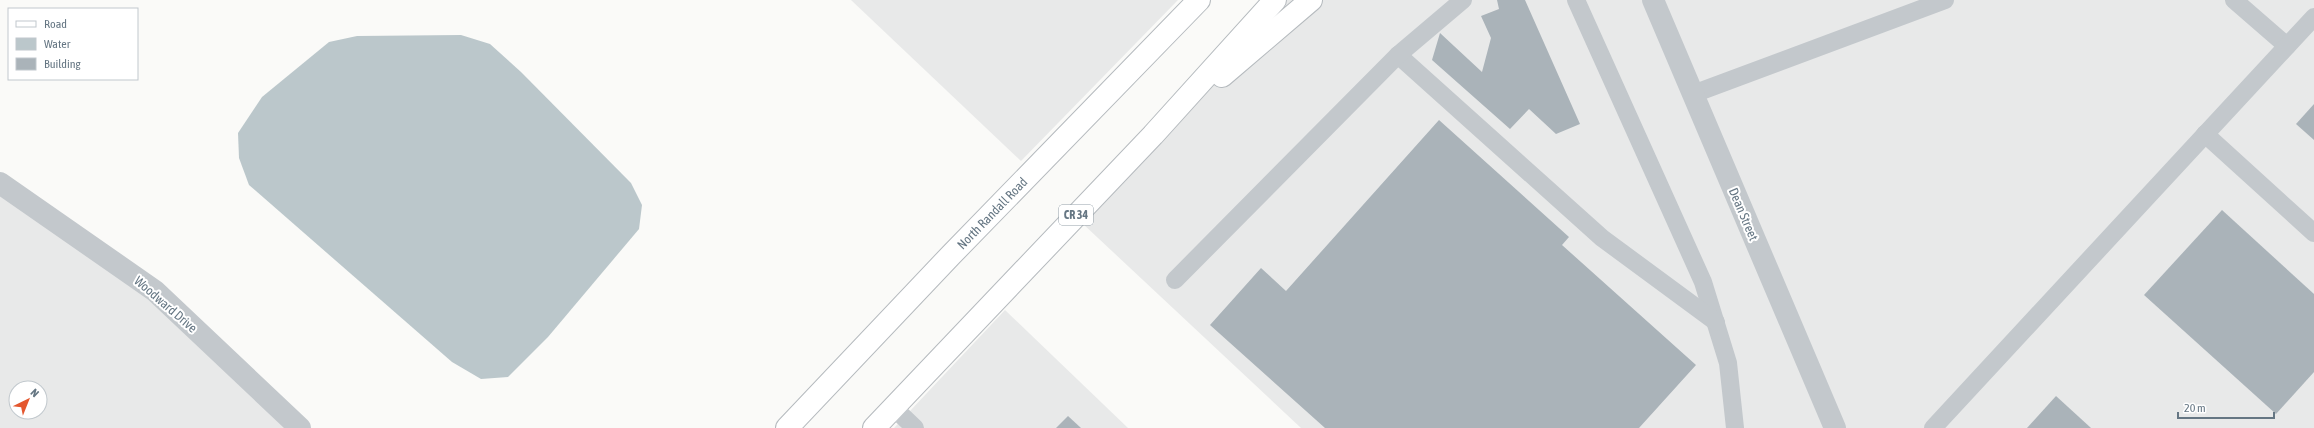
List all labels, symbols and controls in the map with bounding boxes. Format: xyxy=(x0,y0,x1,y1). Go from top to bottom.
legend xyxy=(8,8,138,80)
text: Road xyxy=(44,17,67,31)
text: Water xyxy=(44,37,71,51)
text: Building xyxy=(44,57,82,71)
street label: North Randall Road xyxy=(954,174,1030,252)
street label: Dean Street xyxy=(1726,186,1761,243)
road number: CR 34 xyxy=(1059,205,1093,225)
street label: Woodward Drive xyxy=(131,273,200,336)
north arrow xyxy=(8,380,48,420)
text: N xyxy=(28,386,41,399)
scale bar xyxy=(2178,394,2274,420)
text: 20 m xyxy=(2184,401,2206,415)

